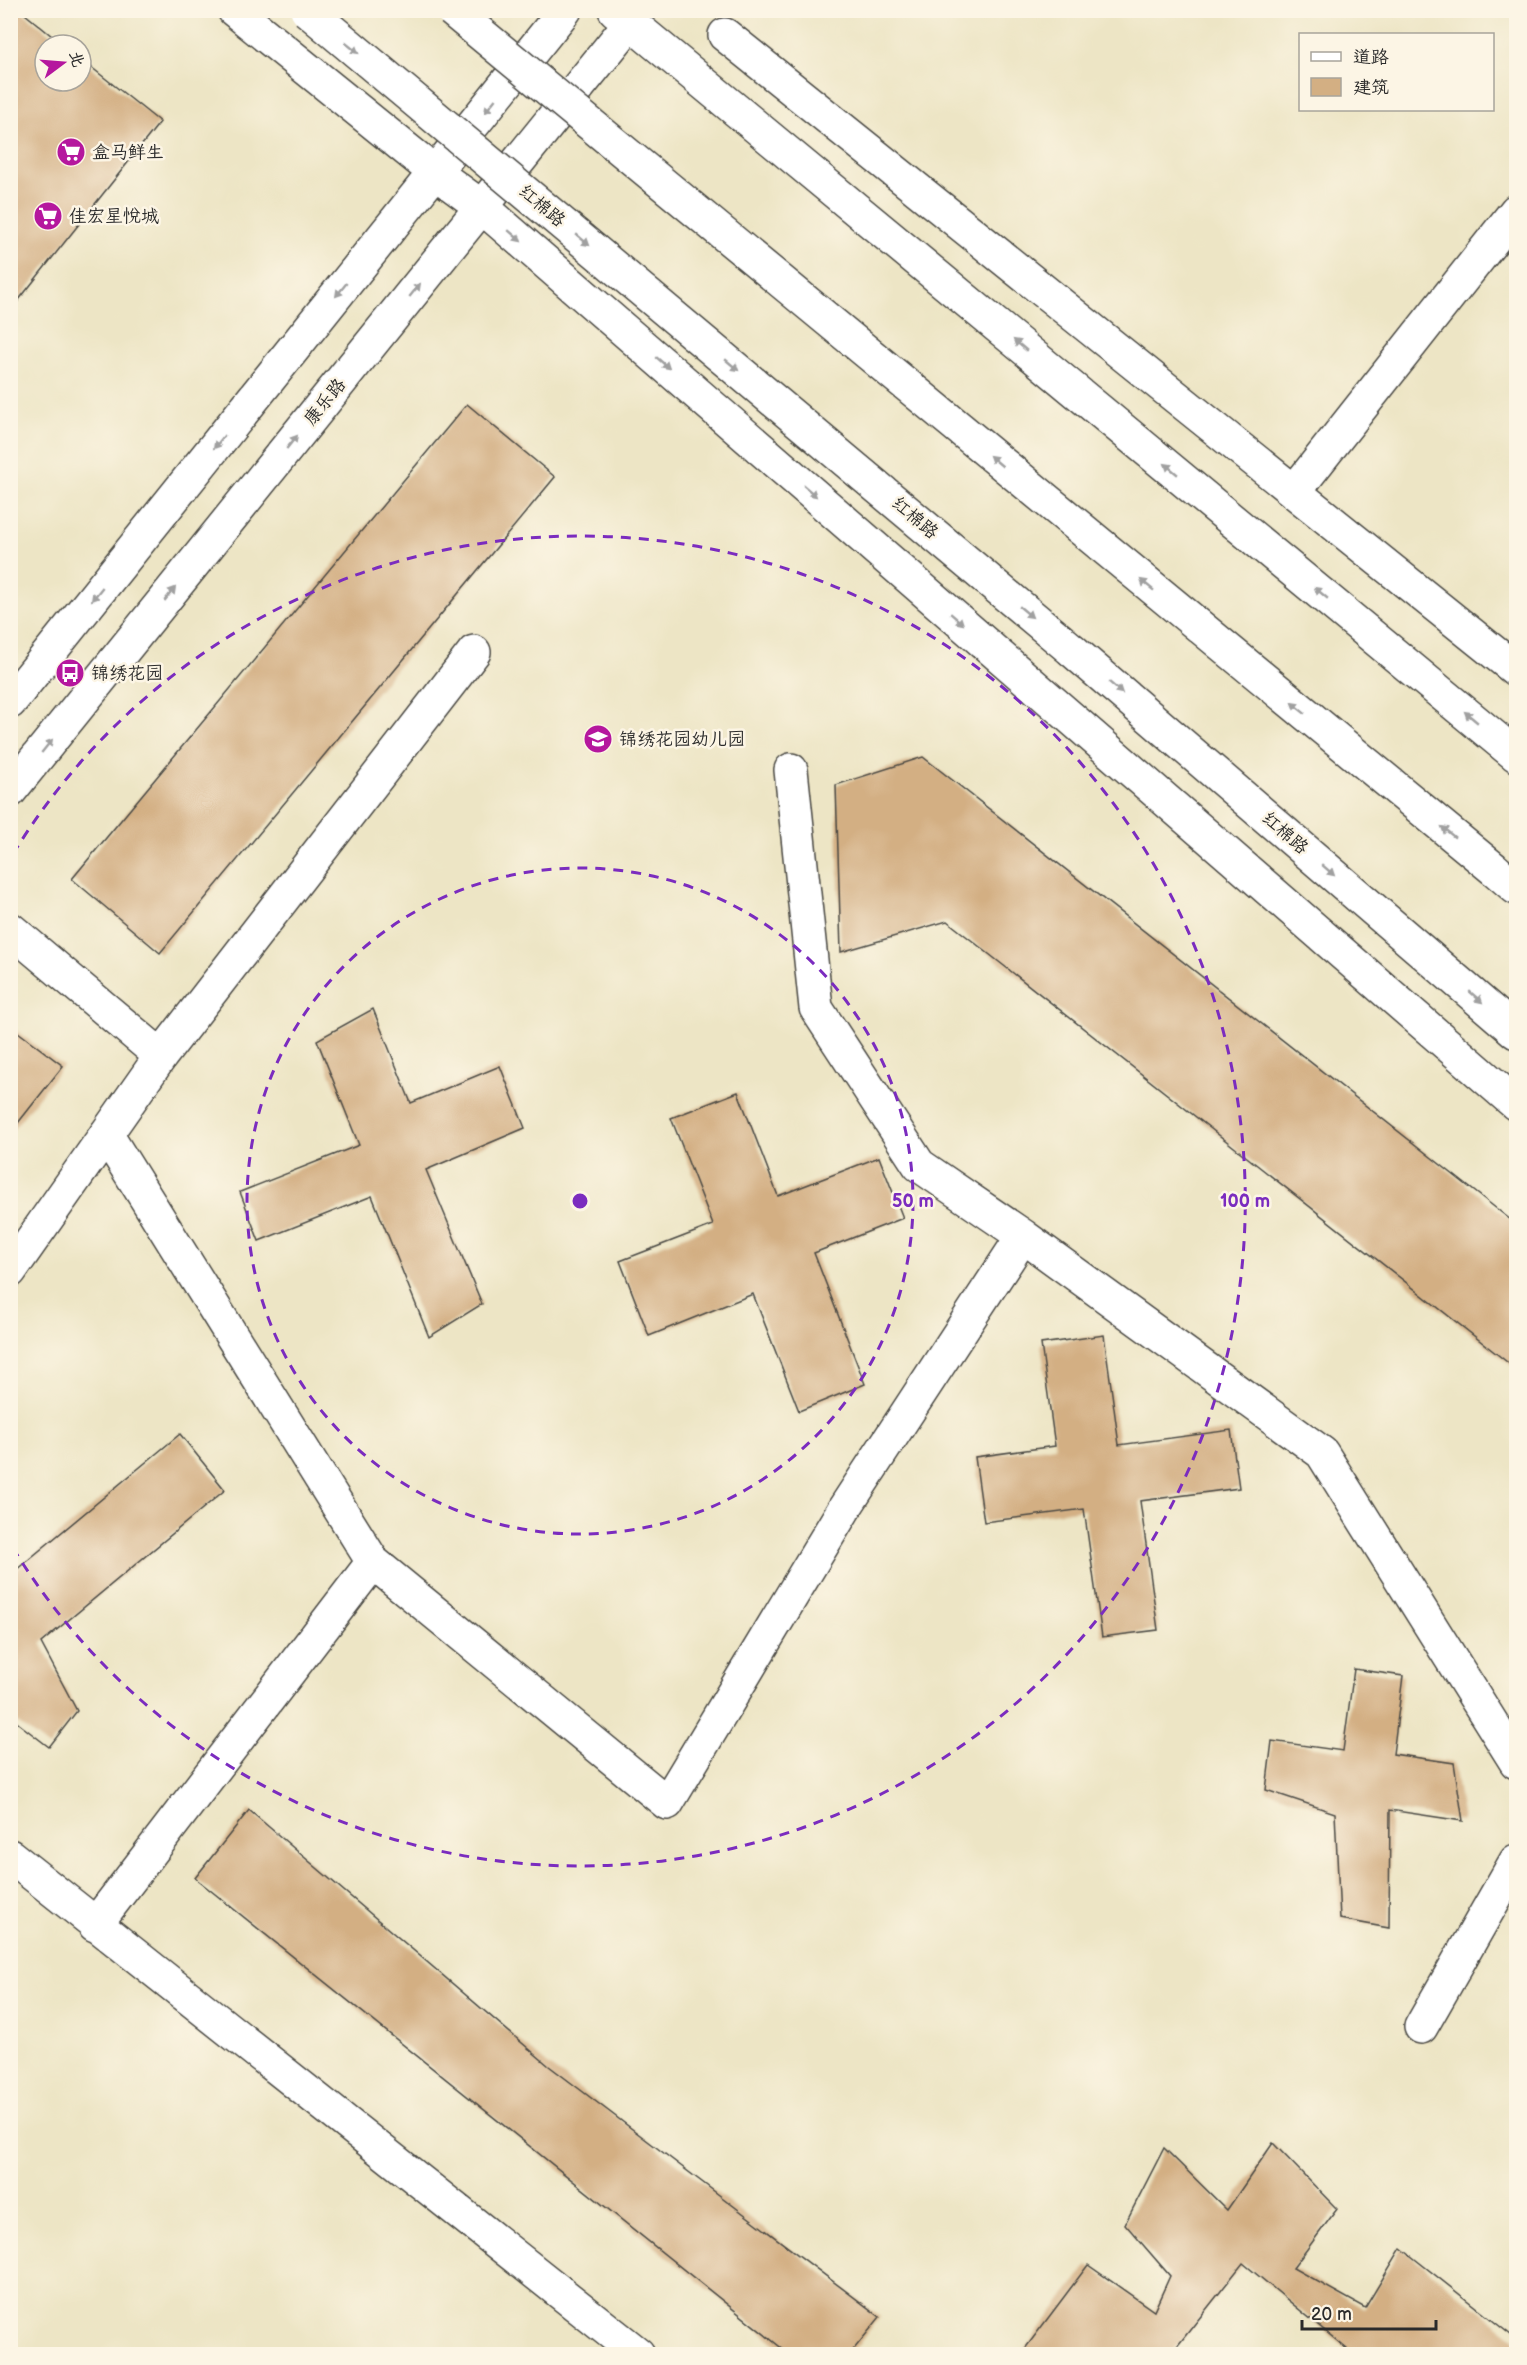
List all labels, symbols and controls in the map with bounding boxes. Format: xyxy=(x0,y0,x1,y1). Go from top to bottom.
north arrow xyxy=(33,33,93,93)
legend xyxy=(1299,33,1494,111)
one-way arrow xyxy=(344,41,360,54)
text: 道路 xyxy=(1353,47,1389,68)
text: 北 xyxy=(65,49,87,70)
text: 建筑 xyxy=(1353,77,1389,98)
one-way arrow xyxy=(484,98,497,114)
supermarket icon: 盒马鲜生 xyxy=(55,136,87,168)
place label: 盒马鲜生 xyxy=(92,142,164,163)
street label: 红棉路 xyxy=(515,181,569,231)
supermarket icon: 佳宏星悦城 xyxy=(32,200,64,232)
place label: 佳宏星悦城 xyxy=(69,206,159,227)
one-way arrow xyxy=(508,229,523,243)
one-way arrow xyxy=(575,233,590,246)
one-way arrow xyxy=(335,282,348,297)
one-way arrow xyxy=(408,283,420,298)
one-way arrow xyxy=(1013,339,1028,352)
one-way arrow xyxy=(655,357,671,370)
one-way arrow xyxy=(724,358,739,371)
street label: 康乐路 xyxy=(300,374,350,430)
one-way arrow xyxy=(213,434,226,449)
one-way arrow xyxy=(286,434,299,450)
one-way arrow xyxy=(989,455,1004,467)
one-way arrow xyxy=(1163,463,1178,476)
one-way arrow xyxy=(802,484,817,497)
street label: 红棉路 xyxy=(888,493,942,543)
one-way arrow xyxy=(1139,578,1155,591)
one-way arrow xyxy=(90,586,103,602)
one-way arrow xyxy=(163,586,176,602)
one-way arrow xyxy=(1313,587,1329,600)
one-way arrow xyxy=(1018,605,1033,618)
one-way arrow xyxy=(949,612,964,625)
bus stop icon: 锦绣花园 xyxy=(54,657,86,689)
place label: 锦绣花园 xyxy=(91,663,163,684)
one-way arrow xyxy=(1108,681,1123,694)
one-way arrow xyxy=(1290,702,1306,715)
one-way arrow xyxy=(1463,711,1479,724)
school or university icon: 锦绣花园幼儿园 xyxy=(582,723,614,755)
place label: 锦绣花园幼儿园 xyxy=(619,729,745,750)
one-way arrow xyxy=(41,738,54,754)
street label: 红棉路 xyxy=(1258,807,1312,859)
one-way arrow xyxy=(1441,826,1456,839)
one-way arrow xyxy=(1320,863,1335,876)
one-way arrow xyxy=(1468,991,1484,1004)
centre of rings xyxy=(570,1191,590,1211)
text: 50 m xyxy=(892,1191,934,1212)
text: 100 m xyxy=(1220,1191,1270,1212)
scale bar xyxy=(1302,2293,1436,2331)
text: 20 m xyxy=(1311,2304,1352,2325)

